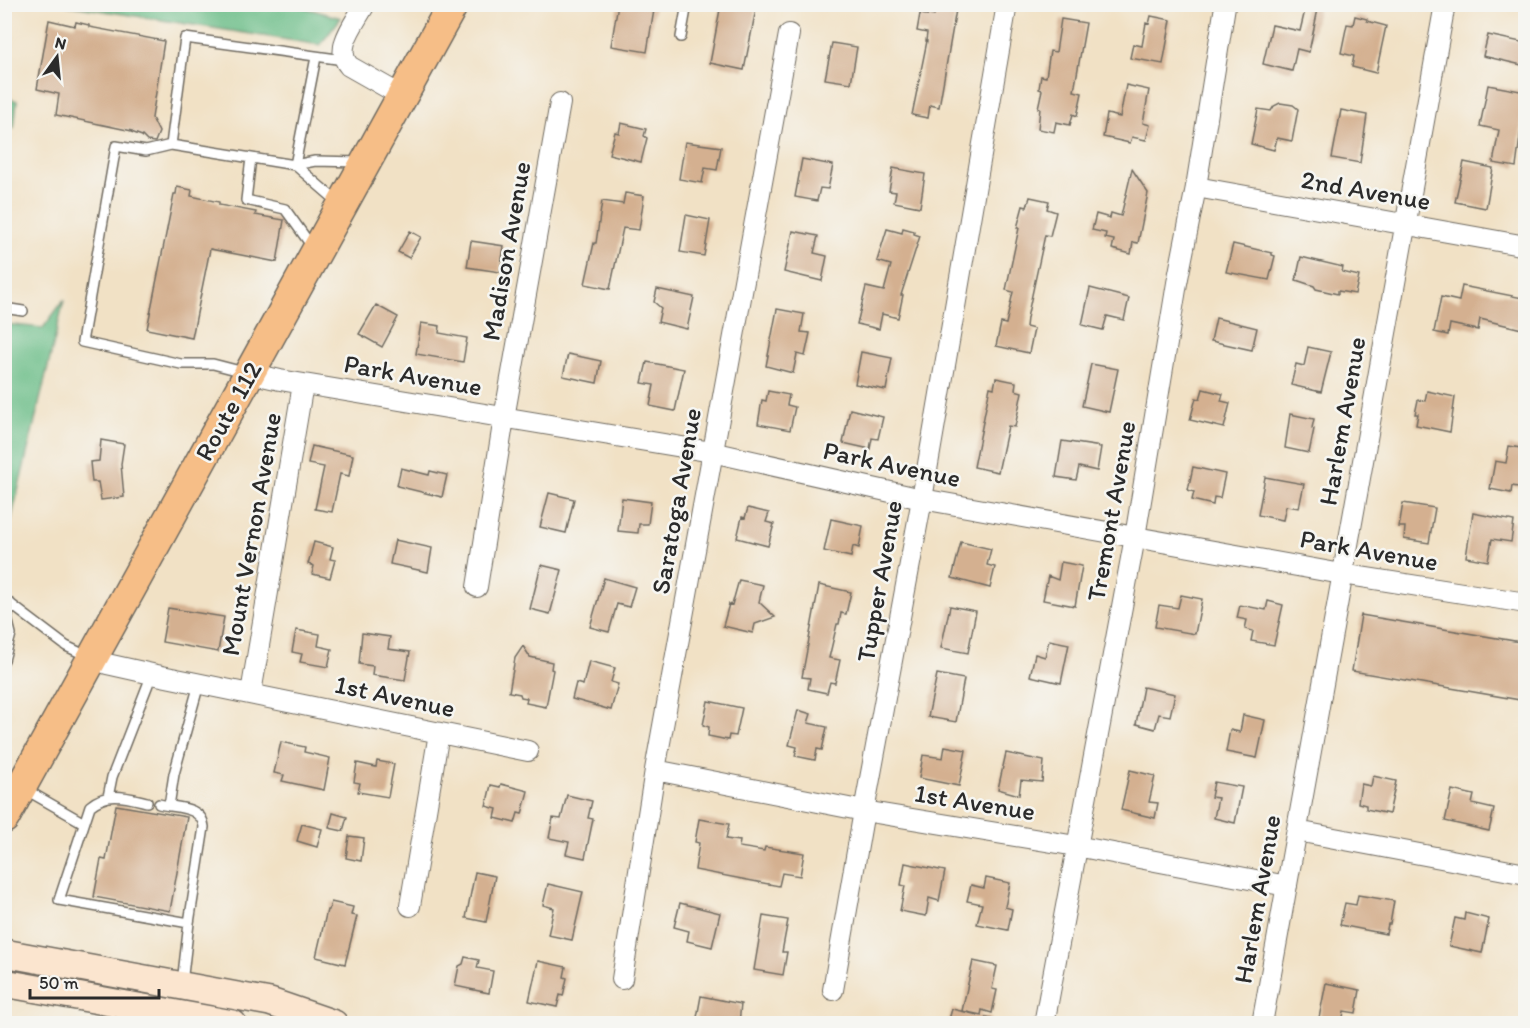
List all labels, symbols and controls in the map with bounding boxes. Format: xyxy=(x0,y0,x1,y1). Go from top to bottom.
north arrow xyxy=(27,27,87,87)
text: N xyxy=(53,32,68,54)
street label: Madison Avenue xyxy=(474,159,538,343)
street label: 2nd Avenue xyxy=(1299,163,1433,217)
street label: Harlem Avenue xyxy=(1311,334,1373,508)
street label: Park Avenue xyxy=(341,347,485,403)
street label: Route 112 xyxy=(188,355,269,466)
street label: Saratoga Avenue xyxy=(644,405,708,597)
street label: Mount Vernon Avenue xyxy=(214,410,288,658)
street label: Tremont Avenue xyxy=(1079,418,1143,604)
street label: Park Avenue xyxy=(820,434,964,494)
street label: Tupper Avenue xyxy=(849,498,909,664)
street label: Park Avenue xyxy=(1297,522,1441,578)
street label: 1st Avenue xyxy=(332,668,458,724)
street label: 1st Avenue xyxy=(912,777,1038,827)
street label: Harlem Avenue xyxy=(1226,812,1288,986)
scale bar xyxy=(30,962,159,1000)
text: 50 m xyxy=(39,972,79,994)

